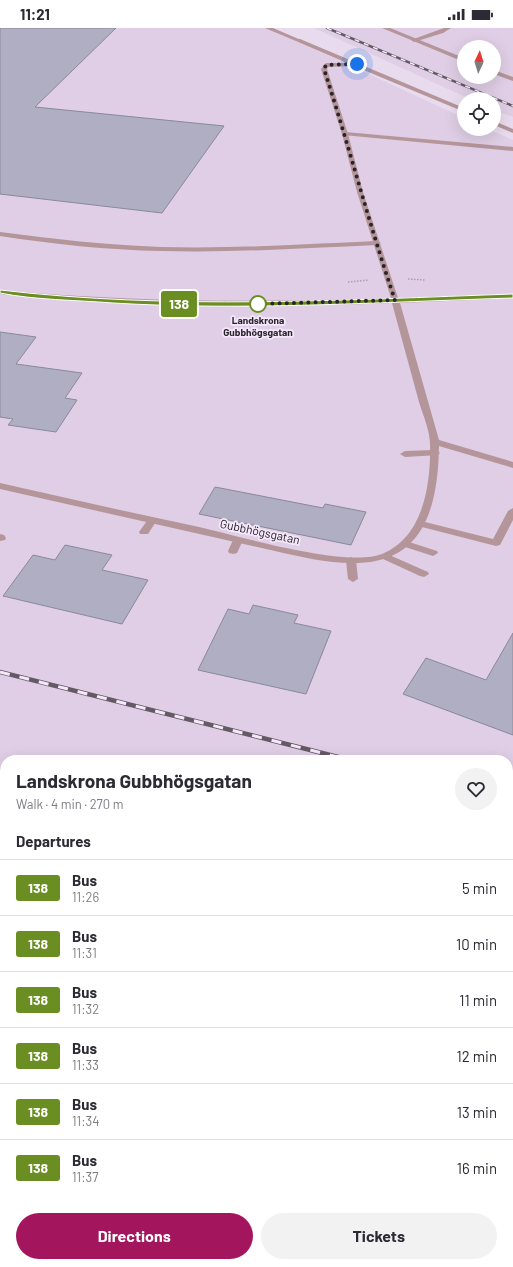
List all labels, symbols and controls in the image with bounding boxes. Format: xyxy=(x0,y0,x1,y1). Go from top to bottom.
text: 11:21 xyxy=(20,5,50,23)
north arrow xyxy=(457,40,501,84)
map controls xyxy=(457,40,501,136)
your location xyxy=(347,54,367,74)
button: locate xyxy=(457,92,501,136)
line badge: 138 xyxy=(156,291,202,317)
text: 138 xyxy=(169,295,189,312)
marker: Landskrona Gubbhögsgatan xyxy=(249,295,267,313)
place label: Landskrona Gubbhögsgatan xyxy=(223,314,293,338)
street label: Gubbhögsgatan xyxy=(219,516,301,546)
button: heart xyxy=(455,768,497,810)
text: Landskrona Gubbhögsgatan xyxy=(16,769,252,792)
text: Walk · 4 min · 270 m xyxy=(16,796,123,812)
text: Departures xyxy=(16,832,91,850)
text: Bus xyxy=(72,871,97,889)
text: 138 xyxy=(28,879,48,896)
text: 5 min xyxy=(462,879,497,897)
text: 11:26 xyxy=(72,889,99,905)
text: Bus xyxy=(72,927,97,945)
text: 138 xyxy=(28,935,48,952)
text: 10 min xyxy=(456,935,497,953)
text: 11:31 xyxy=(72,945,97,961)
text: Bus xyxy=(72,983,97,1001)
text: 138 xyxy=(28,991,48,1008)
text: 11 min xyxy=(459,991,497,1009)
text: 11:32 xyxy=(72,1001,99,1017)
text: Bus xyxy=(72,1039,97,1057)
text: 138 xyxy=(28,1047,48,1064)
text: 12 min xyxy=(456,1047,497,1065)
text: 11:33 xyxy=(72,1057,99,1073)
text: Bus xyxy=(72,1095,97,1113)
text: 138 xyxy=(28,1103,48,1120)
text: 13 min xyxy=(457,1103,497,1121)
text: 11:34 xyxy=(72,1113,99,1129)
text: Bus xyxy=(72,1151,97,1169)
text: 138 xyxy=(28,1159,48,1176)
text: 16 min xyxy=(457,1159,497,1177)
text: 11:37 xyxy=(72,1169,98,1185)
button: Directions xyxy=(16,1213,253,1259)
button: Tickets xyxy=(261,1213,497,1259)

